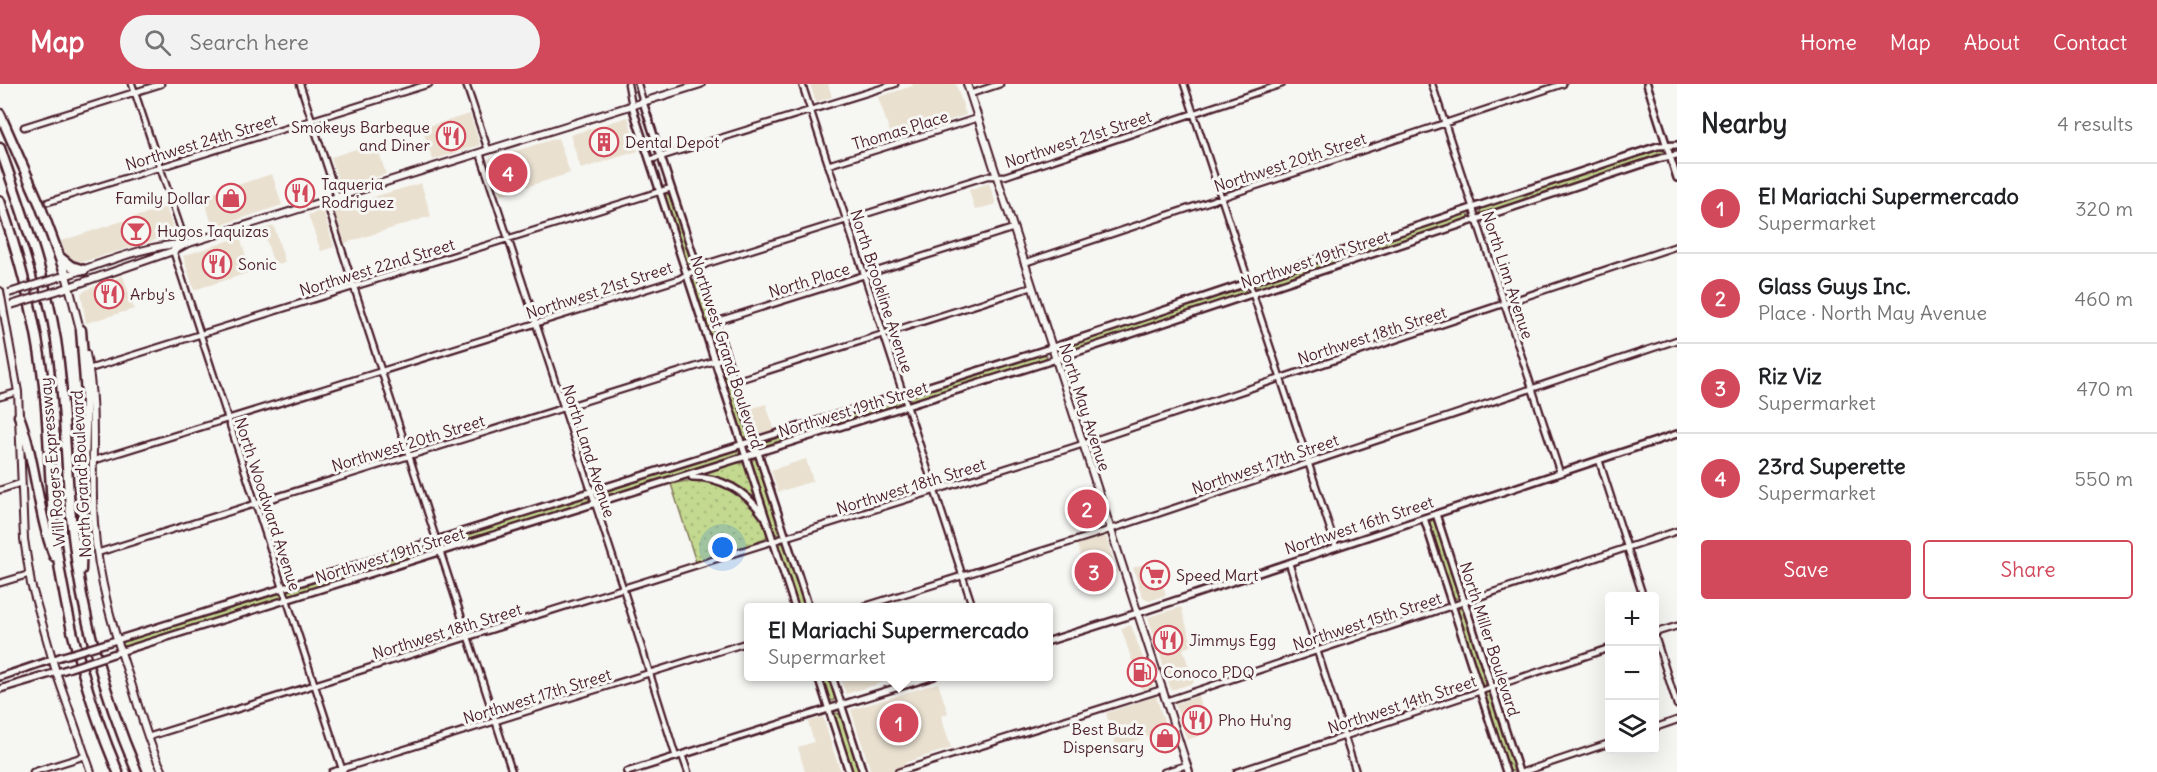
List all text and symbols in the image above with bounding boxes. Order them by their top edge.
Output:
search box [120,15,540,69]
text: Map [30,24,84,60]
icon: search [141,26,174,59]
text: Search here [189,28,309,56]
text: Home [1800,29,1857,56]
text: Map [1890,29,1931,56]
text: About [1964,29,2020,56]
text: Contact [2053,29,2127,56]
street label: Thomas Place [849,106,951,154]
street label: Northwest 21st Street [1002,106,1154,172]
text: Nearby [1701,107,1787,140]
street label: Northwest 24th Street [123,109,280,175]
text: 4 results [2057,111,2133,136]
place label: Smokeys Barbeque and Diner [291,117,430,155]
restaurant icon: Smokeys Barbeque and Diner [435,120,467,152]
building icon: Dental Depot [588,126,620,158]
street label: Northwest 20th Street [1211,128,1369,196]
place label: Dental Depot [625,132,720,152]
pin: 4 [488,150,528,196]
place label: Taqueria Rodriguez [321,174,394,212]
restaurant icon: Taqueria Rodriguez [284,177,316,209]
shop icon: Family Dollar [215,182,247,214]
text: El Mariachi Supermercado [1758,182,2019,210]
place label: Family Dollar [115,188,210,208]
text: 1 [1717,196,1724,221]
text: 320 m [2075,196,2133,221]
street label: North Brookline Avenue [846,207,918,375]
street label: North Linn Avenue [1478,209,1538,341]
text: Supermarket [1758,210,1876,235]
bar icon: Hugos Taquizas [120,215,152,247]
place label: Hugos Taquizas [157,221,269,241]
street label: Northwest 19th Street [1238,225,1393,293]
street label: Northwest 22nd Street [297,234,458,300]
restaurant icon: Sonic [201,248,233,280]
street label: Northwest Grand Boulevard [686,253,768,451]
place label: Sonic [238,254,277,274]
street label: Northwest 21st Street [523,257,675,323]
street label: North Place [766,258,852,302]
text: Glass Guys Inc. [1758,272,1911,300]
restaurant icon: Arby's [93,278,125,310]
place label: Arby's [130,284,175,304]
text: 2 [1715,286,1726,311]
text: 460 m [2074,286,2133,311]
text: Place · North May Avenue [1758,300,1987,325]
street label: Northwest 18th Street [1295,301,1450,369]
street label: North May Avenue [1055,341,1115,473]
text: Riz Viz [1758,362,1822,390]
text: 3 [1715,376,1726,401]
text: 470 m [2076,376,2133,401]
street label: Will Rogers Expressway [35,377,69,547]
street label: Northwest 19th Street [776,377,931,441]
street label: North Land Avenue [558,382,620,520]
street label: North Grand Boulevard [67,390,95,558]
text: Supermarket [1758,390,1876,415]
street label: Northwest 20th Street [329,410,488,476]
street label: North Woodward Avenue [230,415,306,593]
street label: Northwest 17th Street [1189,429,1342,499]
text: 23rd Superette [1758,452,1906,480]
street label: Northwest 18th Street [834,454,989,518]
text: 4 [1715,466,1726,491]
text: 550 m [2075,466,2133,491]
text: Supermarket [1758,480,1876,505]
pin: 2 [1068,486,1106,532]
street label: Northwest 16th Street [1282,491,1437,559]
street label: Northwest 19th Street [313,523,468,587]
your location [708,533,737,562]
button: Save [1701,540,1911,599]
button: Share [1923,540,2133,599]
pin: 3 [1074,550,1114,594]
supermarket icon: Speed Mart [1139,559,1171,591]
street label: North Miller Boulevard [1456,559,1524,719]
place label: Speed Mart [1176,565,1259,585]
street label: Northwest 15th Street [1290,587,1445,655]
map controls [1605,592,1659,754]
button: + [1605,592,1659,646]
street label: Northwest 18th Street [370,599,525,663]
popup [744,603,1053,681]
text: El Mariachi Supermercado [768,616,1029,644]
restaurant icon: Jimmys Egg [1152,624,1184,656]
place label: Jimmys Egg [1189,630,1276,650]
text: Supermarket [768,644,886,669]
button: − [1605,646,1659,700]
fuel station icon: Conoco PDQ [1126,656,1158,688]
place label: Conoco PDQ [1163,662,1254,682]
street label: Northwest 17th Street [460,664,614,728]
street label: Northwest 14th Street [1325,670,1480,738]
pin: 1 [880,700,918,746]
button: layers [1605,700,1659,754]
restaurant icon: Pho Hu'ng [1181,704,1213,736]
place label: Pho Hu'ng [1218,710,1292,730]
place label: Best Budz Dispensary [1063,719,1144,757]
shop icon: Best Budz Dispensary [1149,722,1181,754]

